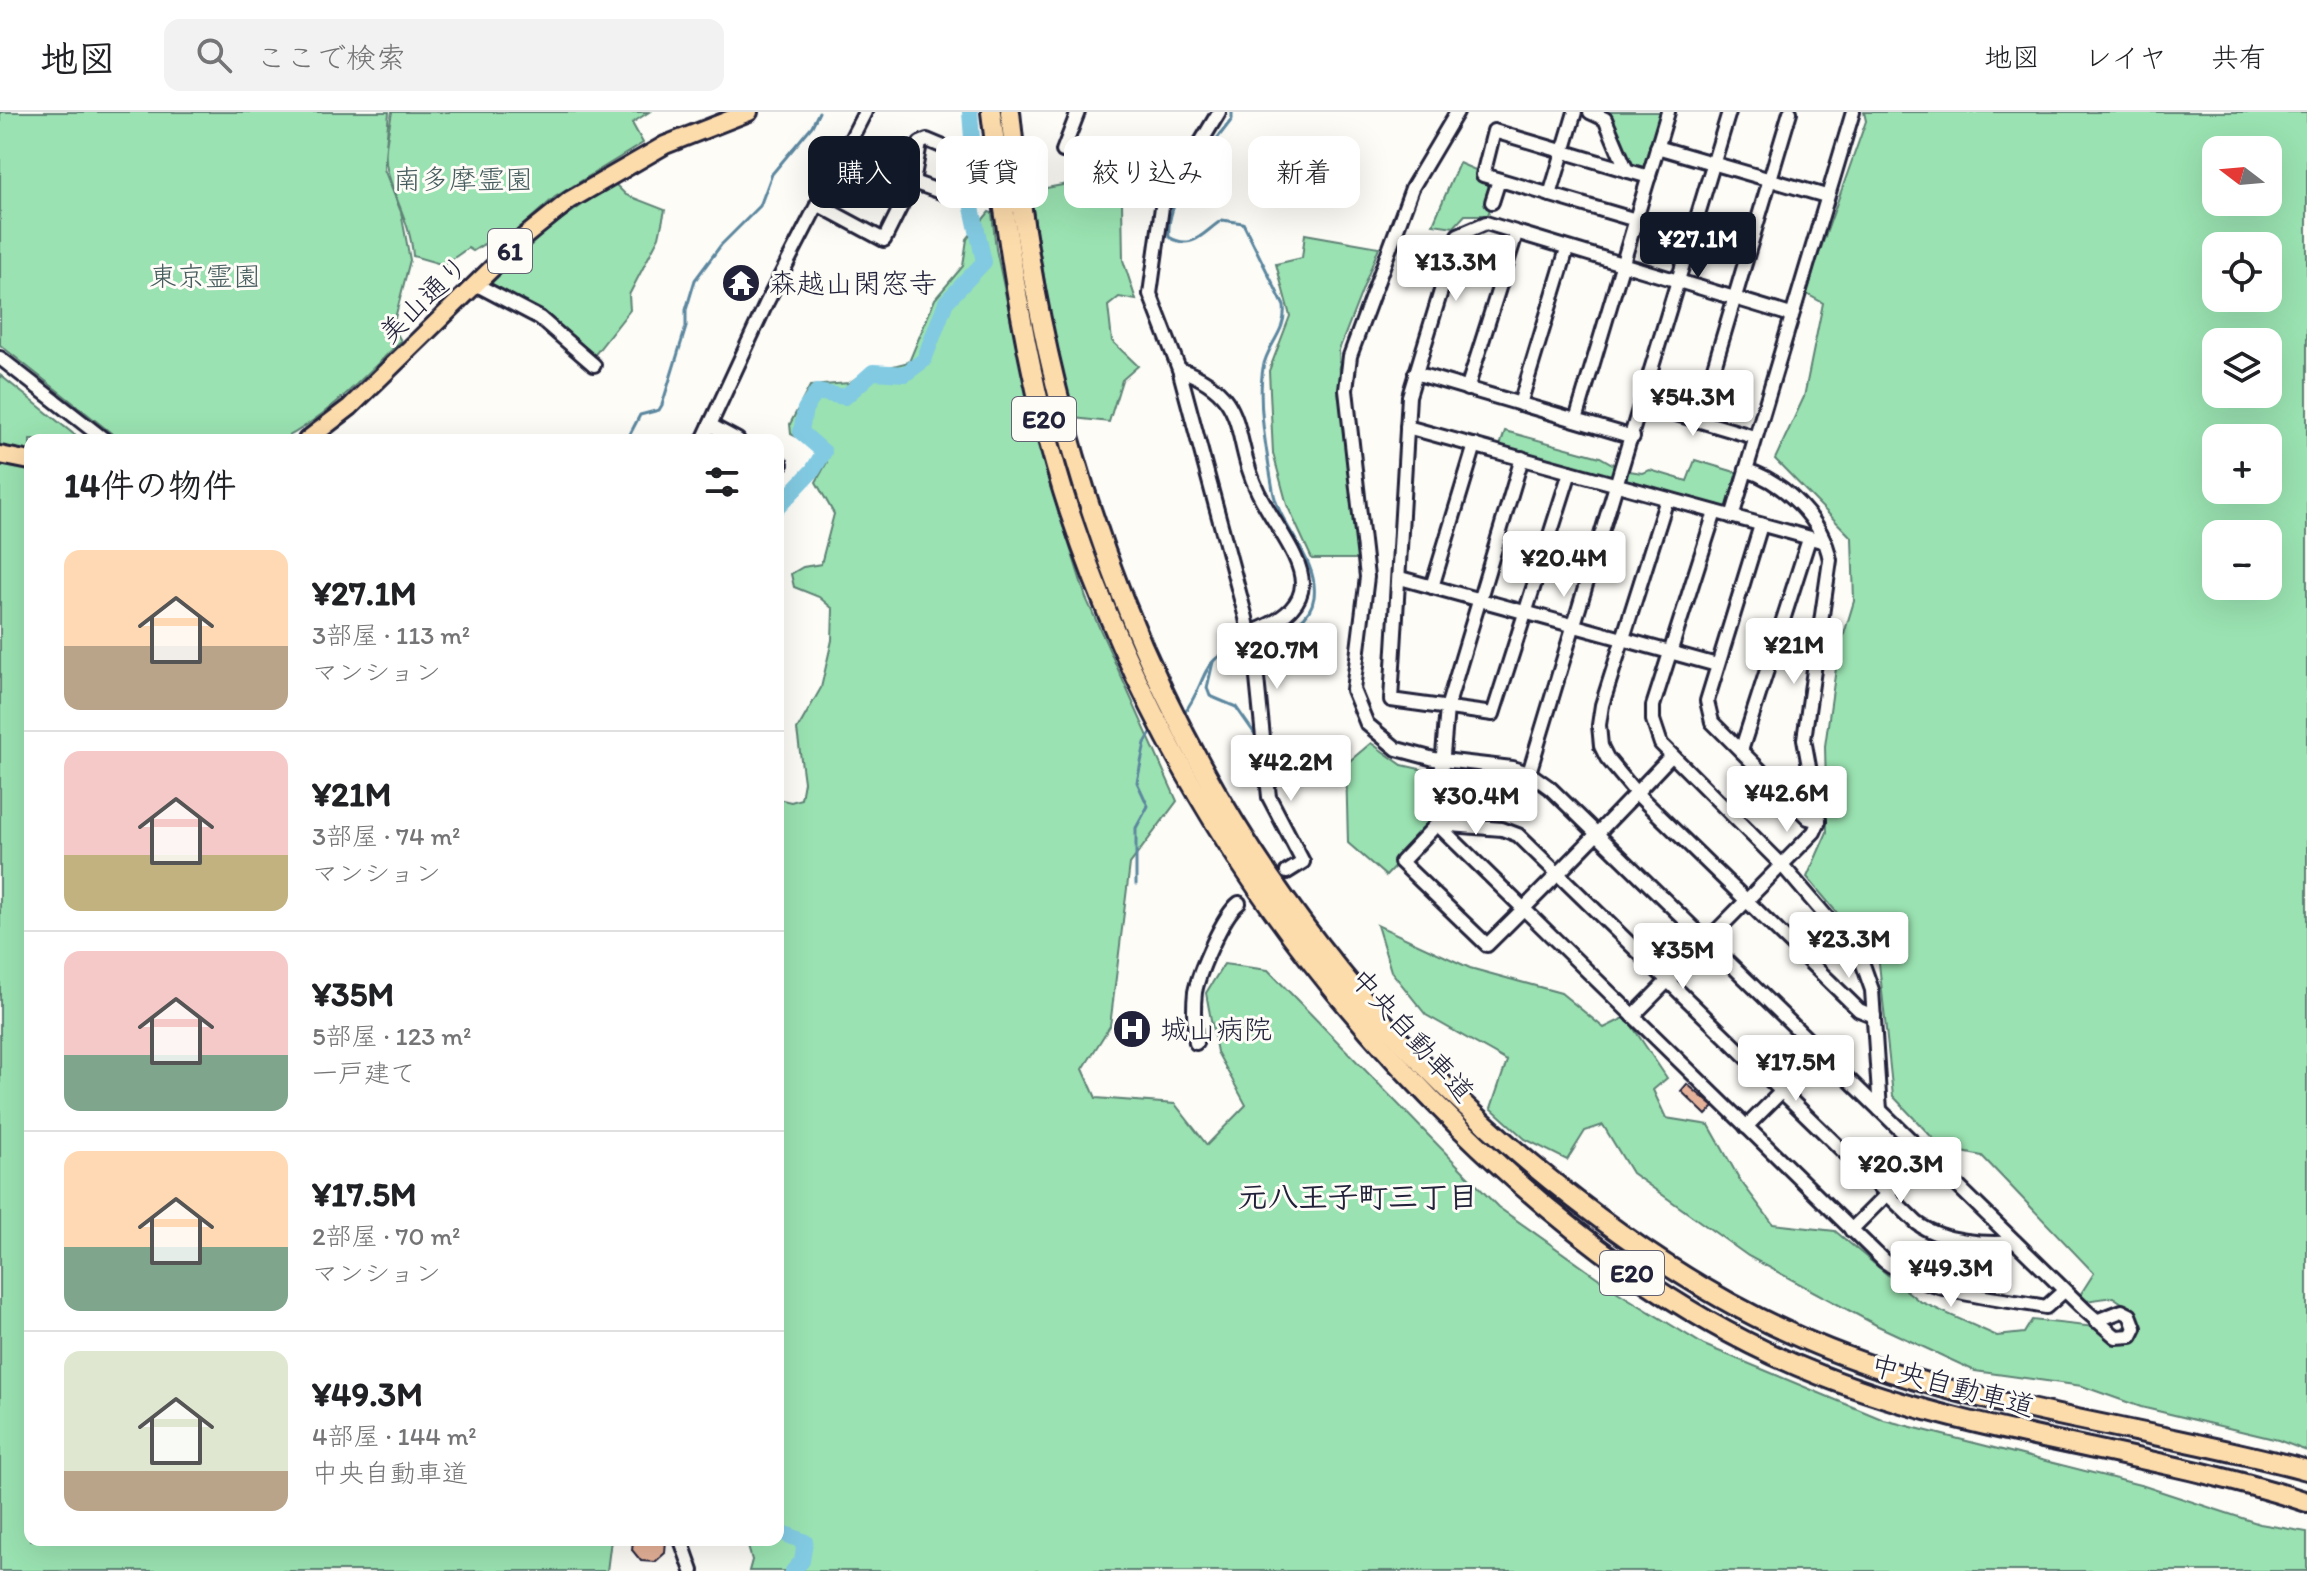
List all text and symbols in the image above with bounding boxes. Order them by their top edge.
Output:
search box [164,19,724,91]
icon: search [192,33,236,77]
text: 地図 [40,36,116,82]
text: ここで検索 [256,39,406,76]
text: 地図 [1984,40,2040,74]
text: レイヤ [2084,40,2167,74]
text: 共有 [2211,40,2267,74]
chip: 購入 [808,136,920,208]
chip: 賃貸 [936,136,1048,208]
chip: 絞り込み [1064,136,1232,208]
chip: 新着 [1248,136,1360,208]
north arrow [2202,136,2282,216]
map controls [2202,136,2282,600]
park label: 南多摩霊園 [393,162,533,196]
pin: ¥27.1M [1633,212,1763,280]
text: ¥27.1M [1658,222,1738,254]
road number: 61 [488,229,532,273]
button: locate [2202,232,2282,312]
pin: ¥13.3M [1391,235,1521,303]
text: ¥13.3M [1415,245,1497,277]
street label: 美山通り [371,248,475,350]
park label: 東京霊園 [149,259,261,293]
temple icon: 森越山閑窓寺 [720,262,762,304]
place label: 森越山閑窓寺 [769,266,937,300]
button: layers [2202,328,2282,408]
pin: ¥54.3M [1628,370,1758,438]
text: ¥54.3M [1651,380,1735,412]
road number: E20 [1012,397,1076,441]
button: + [2202,424,2282,504]
icon: filters [700,460,744,504]
text: 14件の物件 [64,465,236,506]
button: − [2202,520,2282,600]
pin: ¥20.4M [1499,531,1629,599]
text: ¥20.4M [1521,541,1607,573]
text: ¥27.1M [312,573,417,614]
icon: home [128,582,224,678]
pin: ¥21M [1747,618,1841,686]
text: 3部屋 · 113 m² [312,619,470,651]
pin: ¥20.7M [1212,623,1342,691]
text: ¥21M [1764,628,1824,660]
text: ¥20.7M [1235,633,1319,665]
text: マンション [312,656,441,688]
pin: ¥42.2M [1226,735,1356,803]
text: ¥42.2M [1249,745,1333,777]
pin: ¥42.6M [1722,766,1852,834]
pin: ¥30.4M [1411,769,1541,837]
text: ¥21M [312,774,391,815]
text: ¥42.6M [1745,776,1829,808]
text: ¥30.4M [1432,779,1520,811]
icon: home [128,783,224,879]
text: 3部屋 · 74 m² [312,820,460,852]
text: マンション [312,857,441,889]
pin: ¥23.3M [1784,912,1914,980]
text: ¥23.3M [1807,922,1891,954]
pin: ¥35M [1636,923,1730,991]
text: ¥35M [1652,933,1714,965]
street label: 中央自動車道 [1344,961,1482,1109]
text: ¥35M [312,974,394,1015]
icon: home [128,983,224,1079]
hospital icon: 城山病院 [1111,1008,1153,1050]
place label: 城山病院 [1160,1012,1272,1046]
text: 5部屋 · 123 m² [312,1020,471,1052]
pin: ¥17.5M [1731,1035,1861,1103]
text: ¥17.5M [1756,1045,1836,1077]
text: 一戸建て [312,1057,416,1089]
pin: ¥20.3M [1836,1137,1966,1205]
text: ¥20.3M [1858,1147,1944,1179]
text: ¥17.5M [312,1174,417,1215]
district label: 元八王子町三丁目 [1238,1178,1478,1215]
icon: home [128,1183,224,1279]
text: 2部屋 · 70 m² [312,1220,460,1252]
pin: ¥49.3M [1886,1241,2016,1309]
road number: E20 [1600,1251,1664,1295]
text: ¥49.3M [1909,1251,1993,1283]
text: マンション [312,1257,441,1289]
street label: 中央自動車道 [1867,1347,2039,1423]
text: ¥49.3M [312,1374,423,1415]
icon: home [128,1383,224,1479]
text: 4部屋 · 144 m² [312,1420,477,1452]
text: 中央自動車道 [312,1457,468,1489]

